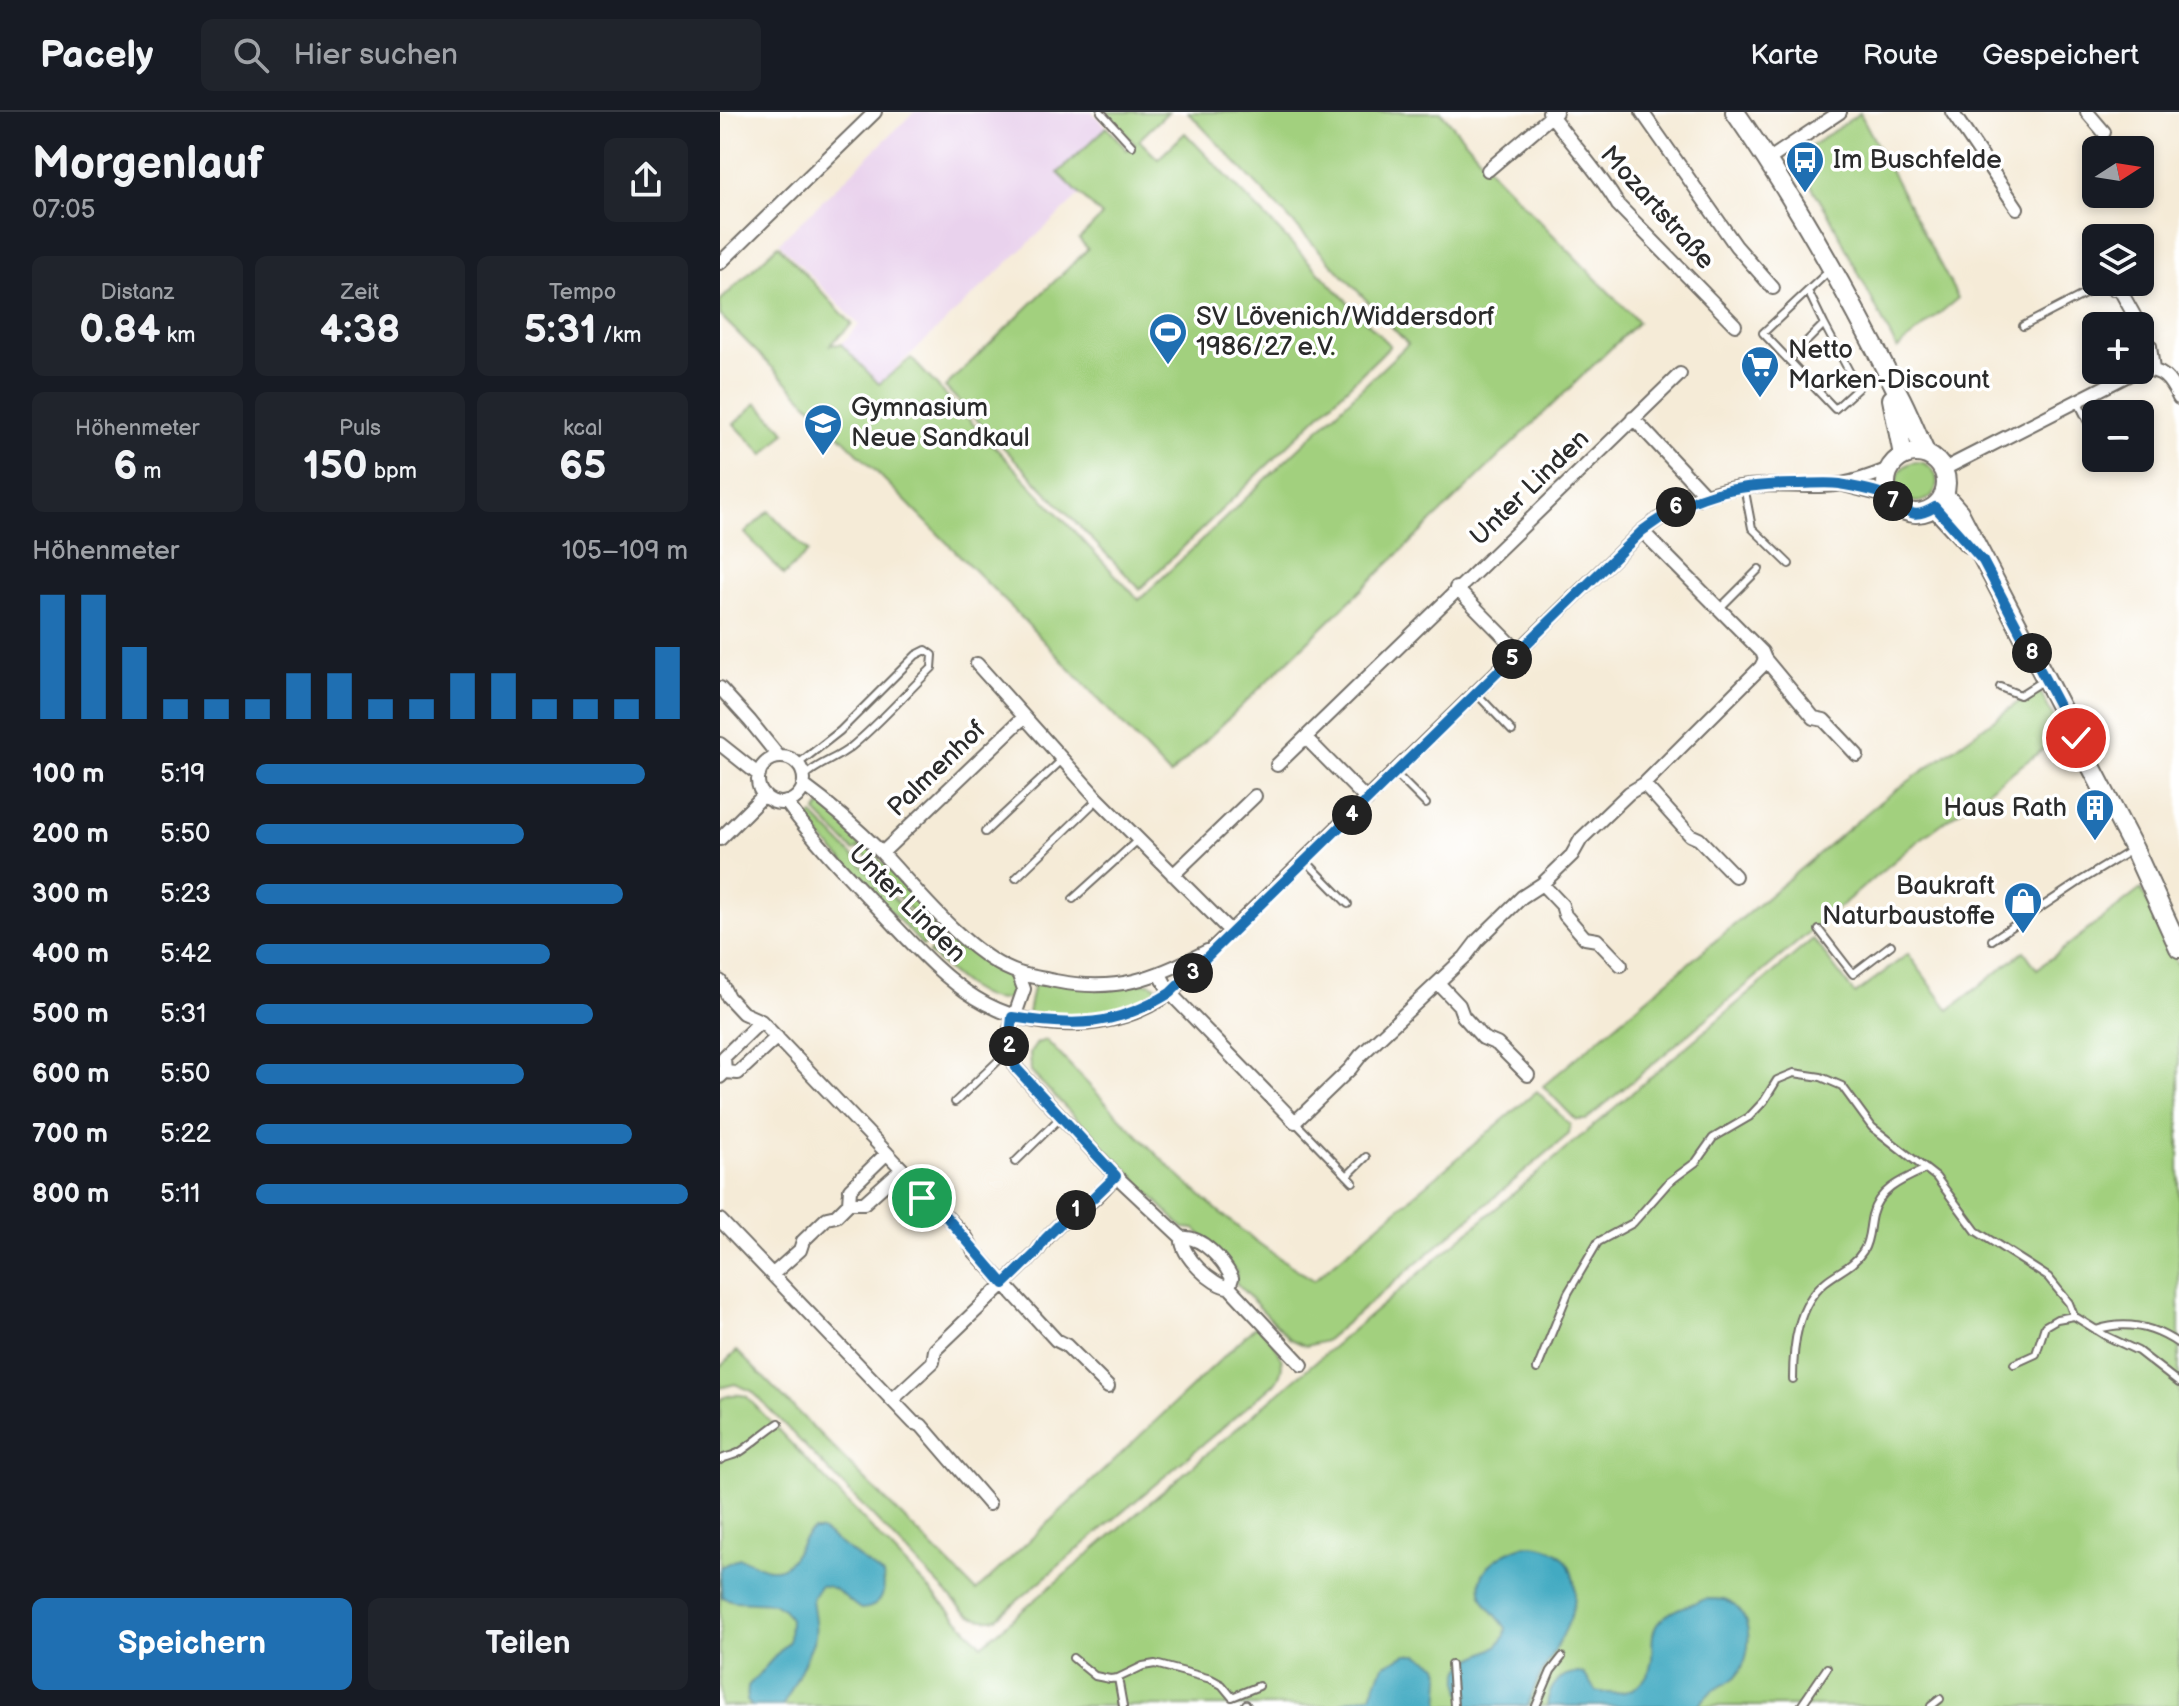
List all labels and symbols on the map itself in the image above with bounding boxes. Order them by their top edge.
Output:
north arrow [2082,136,2154,208]
bus stop icon: Im Buschfelde [1784,139,1826,194]
street label: Mozartstraße [1593,140,1721,276]
place label: Im Buschfelde [1833,145,2002,176]
place label: SV Lövenich/Widdersdorf 1986/27 e.V. [1196,302,1495,363]
sports icon: SV Lövenich/Widdersdorf 1986/27 e.V. [1147,311,1189,366]
place label: Netto Marken-Discount [1788,335,1990,396]
supermarket icon: Netto Marken-Discount [1739,344,1781,399]
place label: Gymnasium Neue Sandkaul [851,393,1030,454]
school or university icon: Gymnasium Neue Sandkaul [802,402,844,457]
street label: Unter Linden [1464,424,1596,552]
pin: 7 [1873,481,1913,521]
pin: 6 [1656,487,1696,527]
pin: 8 [2012,633,2052,673]
pin: 5 [1492,639,1532,679]
pin [2042,704,2110,772]
street label: Palmenhof [881,715,993,823]
building icon: Haus Rath [2074,787,2116,842]
place label: Haus Rath [1943,793,2067,824]
pin: 4 [1332,795,1372,835]
street label: Unter Linden [842,839,972,969]
place label: Baukraft Naturbaustoffe [1822,871,1995,932]
shop icon: Baukraft Naturbaustoffe [2002,880,2044,935]
pin: 3 [1173,953,1213,993]
pin: 2 [989,1026,1029,1066]
pin [888,1164,956,1232]
pin: 1 [1056,1190,1096,1230]

